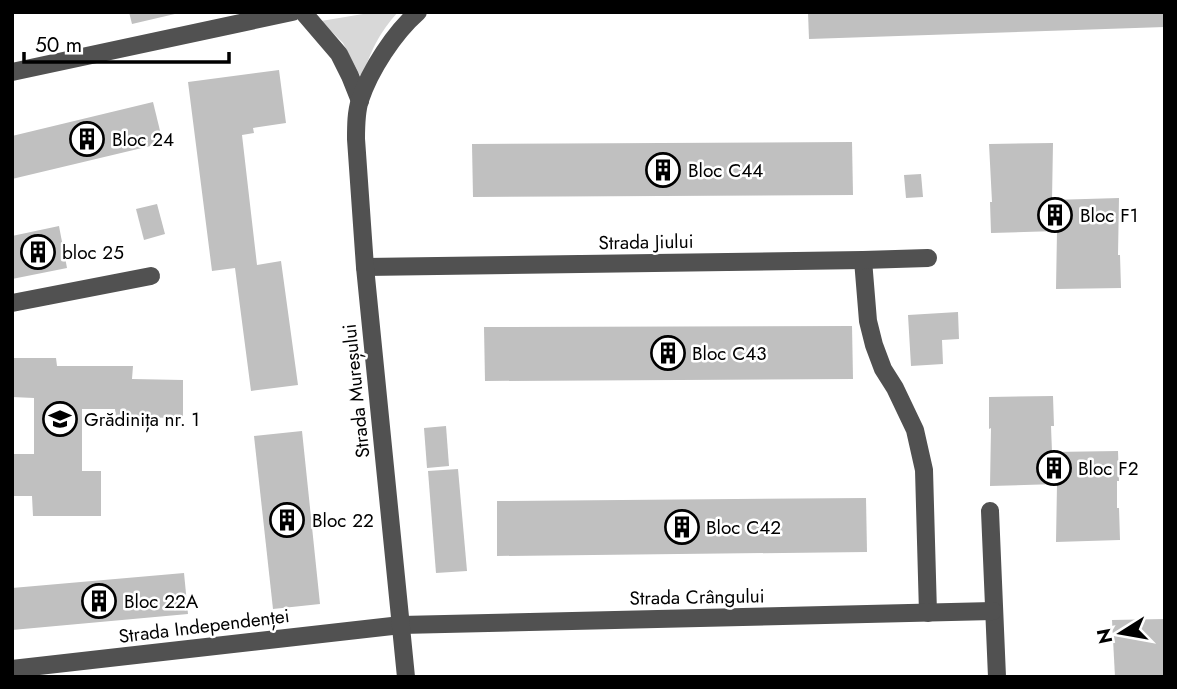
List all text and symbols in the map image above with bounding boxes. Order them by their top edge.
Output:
scale bar [24,21,229,65]
text: 50 m [35,30,82,60]
building icon: Bloc 24 [68,120,106,158]
place label: Bloc 24 [112,126,174,153]
building icon: Bloc C44 [644,151,682,189]
place label: Bloc C44 [688,157,763,184]
building icon: Bloc F1 [1036,196,1074,234]
place label: Bloc F1 [1080,202,1138,229]
street label: Strada Jiului [598,228,694,256]
building icon: bloc 25 [19,233,57,271]
place label: bloc 25 [62,239,124,266]
street label: Strada Mureșului [336,323,376,459]
building icon: Bloc C43 [649,334,687,372]
place label: Bloc C43 [692,340,767,367]
school or university icon: Grădinița nr. 1 [41,400,79,438]
place label: Grădinița nr. 1 [84,406,200,433]
building icon: Bloc F2 [1035,449,1073,487]
place label: Bloc F2 [1078,455,1138,482]
building icon: Bloc 22 [268,501,306,539]
place label: Bloc 22 [312,507,374,534]
building icon: Bloc C42 [663,508,701,546]
place label: Bloc C42 [706,514,781,541]
building icon: Bloc 22A [80,582,118,620]
street label: Strada Crângului [629,582,765,612]
place label: Bloc 22A [124,588,199,615]
north arrow [1086,598,1156,668]
street label: Strada Independenței [117,602,291,650]
text: N [1090,626,1119,646]

